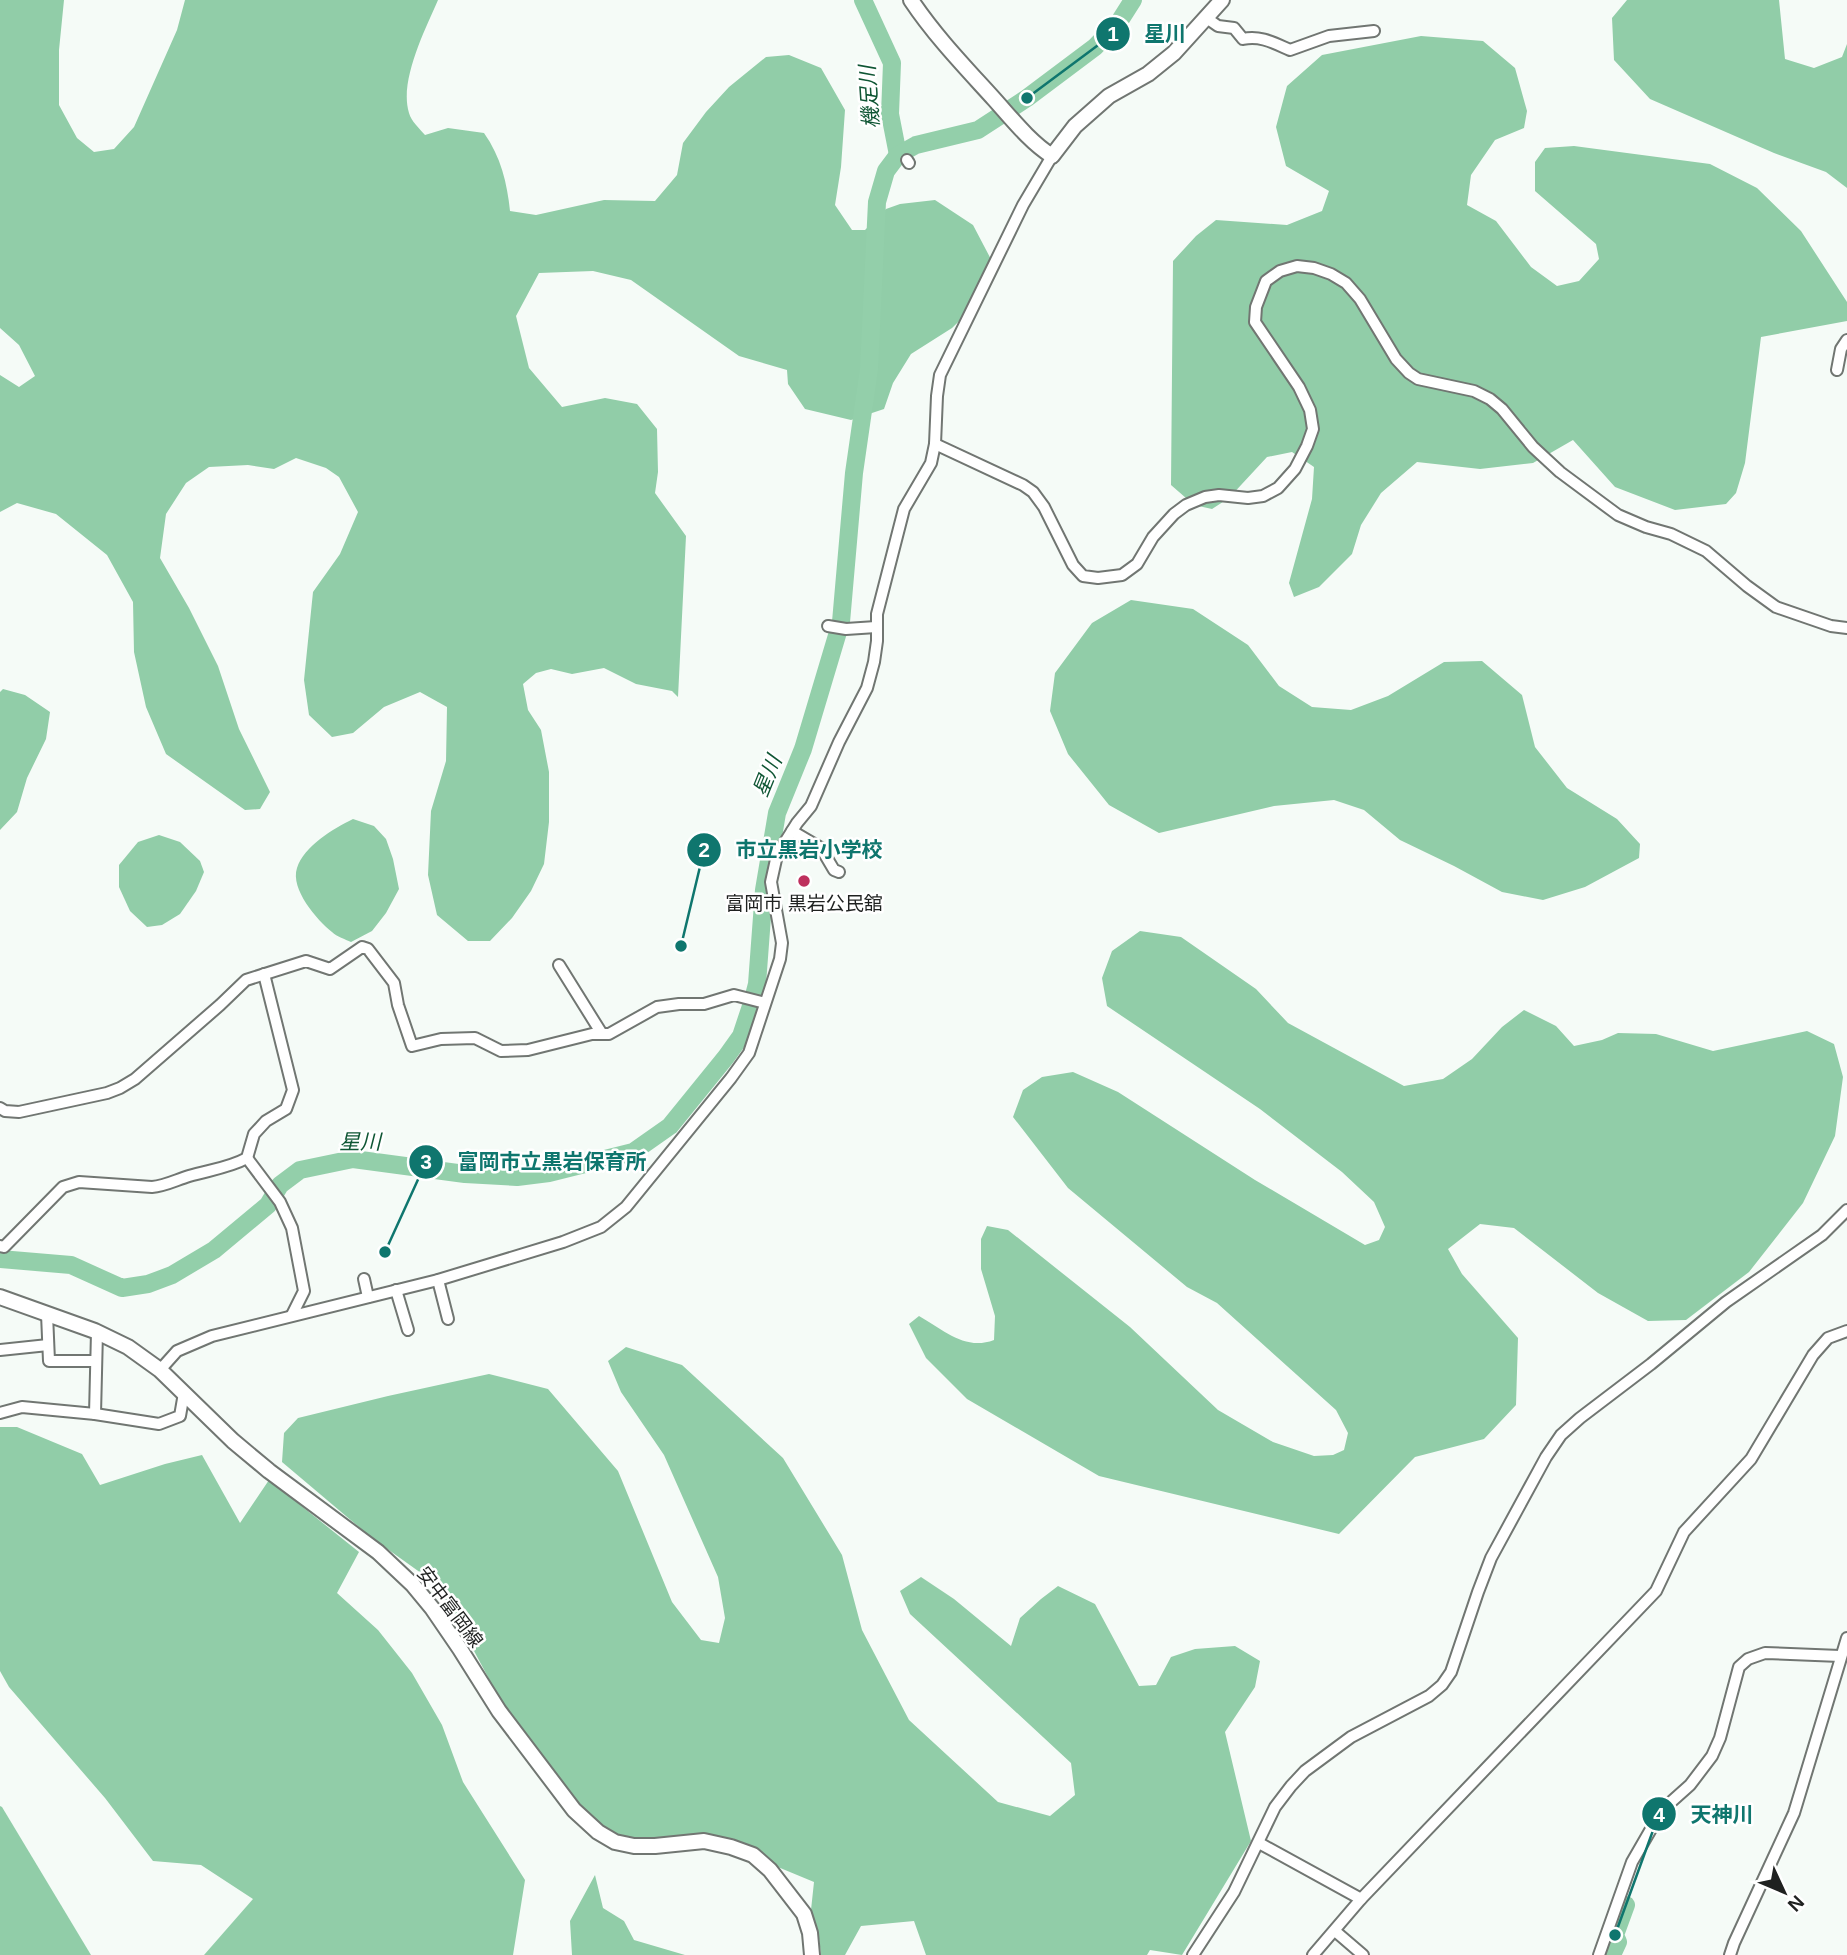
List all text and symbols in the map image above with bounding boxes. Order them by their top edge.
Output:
callout: 星川 [1095,13,1200,55]
text: 1 [1107,22,1119,45]
text: 星川 [1144,22,1186,45]
water label: 機足川 [855,63,883,129]
water label: 星川 [748,750,786,800]
callout: 市立黒岩小学校 [687,829,897,871]
text: 2 [698,838,710,861]
text: 市立黒岩小学校 [736,838,883,861]
marker: 富岡市 黒岩公民舘 [796,873,812,889]
place label: 富岡市 黒岩公民舘 [725,893,883,914]
water label: 星川 [339,1130,383,1153]
callout: 富岡市立黒岩保育所 [409,1141,661,1183]
text: 3 [420,1150,432,1173]
text: 富岡市立黒岩保育所 [458,1150,647,1173]
street label: 安中富岡線 [413,1563,487,1651]
callout: 天神川 [1641,1793,1767,1835]
text: 4 [1653,1803,1665,1826]
text: 天神川 [1691,1803,1754,1826]
north arrow [1749,1857,1819,1927]
text: N [1784,1891,1808,1916]

